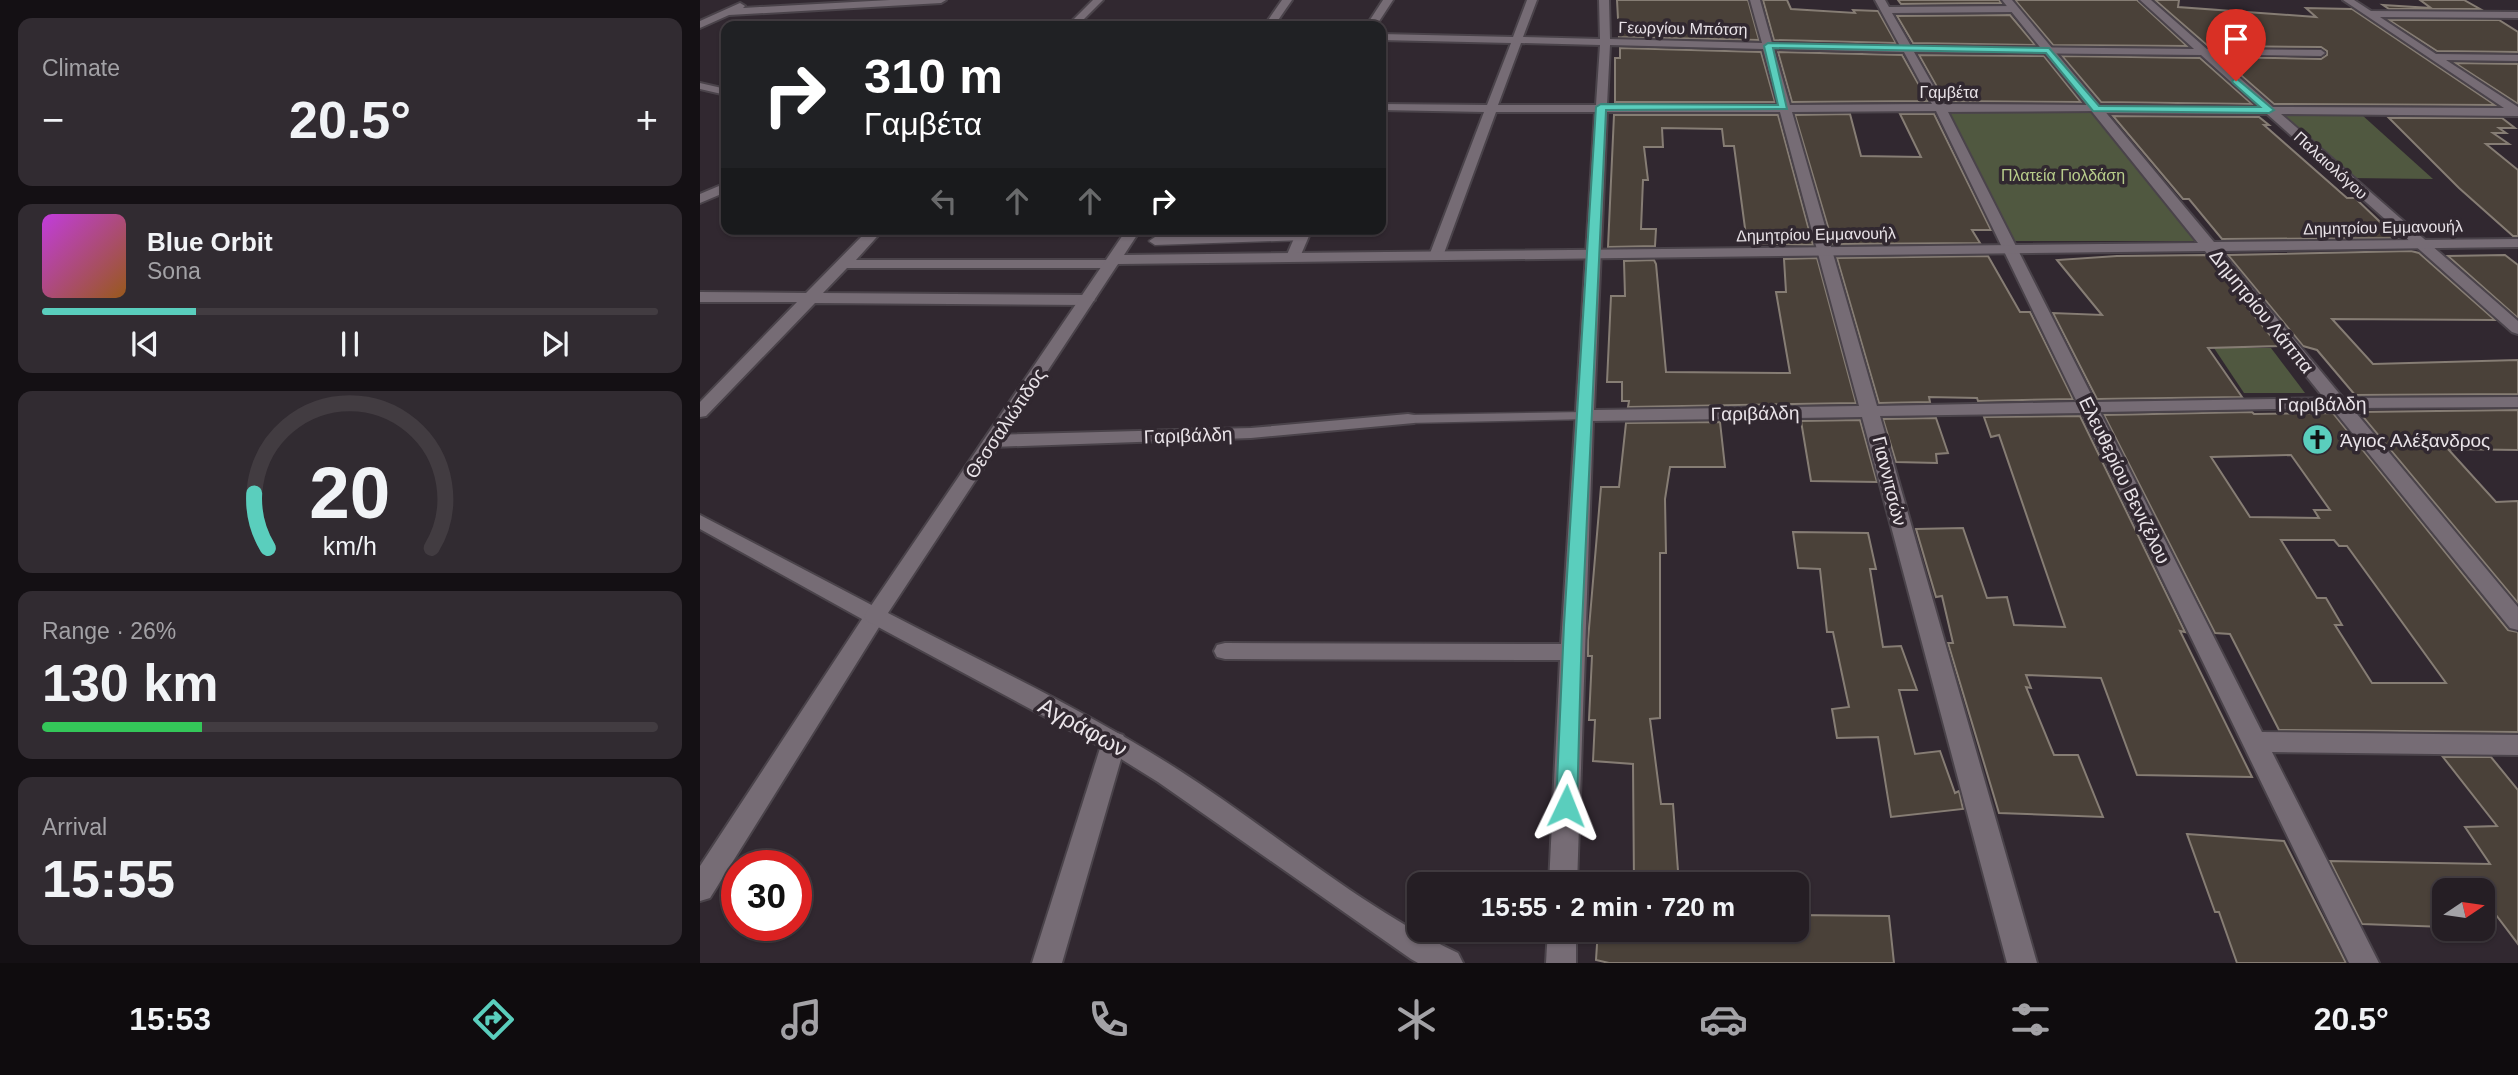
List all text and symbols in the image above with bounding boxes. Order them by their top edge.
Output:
pin [2206,9,2266,81]
street label: Γεωργίου Μπότση [1618,19,1748,38]
icon: arrive [2217,20,2255,58]
icon: right [749,49,840,140]
text: 310 m [864,49,1003,103]
text: Climate [42,55,120,81]
street label: Γαμβέτα [1920,84,1978,101]
text: 20.5° [289,91,411,149]
text: − [42,99,64,141]
text: + [636,99,658,141]
text: Γαμβέτα [864,106,982,142]
street label: Παλαιολόγου [2291,128,2371,203]
park label: Πλατεία Γιολδάση [2001,167,2125,184]
icon: left [925,182,963,220]
icon: ahead [998,182,1036,220]
icon: ahead [1071,182,1109,220]
icon: right [1144,182,1182,220]
street label: Δημητρίου Εμμανουήλ [2303,218,2463,237]
street label: Δημητρίου Εμμανουήλ [1736,225,1896,244]
text: Blue Orbit [147,227,273,257]
street label: Δημητρίου Λάππα [2205,245,2318,377]
text: Sona [147,258,201,284]
icon: previous [126,325,164,363]
icon: pause [331,325,369,363]
icon: next [536,325,574,363]
street label: Θεσσαλιώτιδος [961,364,1050,482]
street label: Ελευθερίου Βενιζέλου [2075,393,2174,567]
street label: Γαριβάλδη [2277,393,2367,416]
street label: Γαριβάλδη [1710,402,1800,425]
street label: Γαριβάλδη [1143,423,1233,448]
church icon: Άγιος Αλέξανδρος [2300,423,2334,457]
place label: Άγιος Αλέξανδρος [2340,430,2490,451]
street label: Γιαννιτσών [1868,434,1911,528]
text: 20 [310,452,390,533]
text: km/h [323,531,377,559]
text: Range · 26% [42,618,176,644]
text: 130 km [42,654,218,712]
street label: Αγράφων [1034,692,1132,762]
position arrow [1529,769,1603,843]
text: Arrival [42,814,107,840]
text: 15:55 [42,850,175,908]
speed limit sign: 30 [721,850,812,941]
north arrow [2432,878,2496,942]
map controls [2432,878,2495,941]
text: 15:55 · 2 min · 720 m [1481,892,1735,922]
icon: directions [469,995,518,1044]
icon: music [777,995,826,1044]
icon: phone [1084,995,1133,1044]
icon: climate [1392,995,1441,1044]
icon: car [1699,995,1748,1044]
icon: filters [2006,995,2055,1044]
text: 15:53 [129,1001,211,1037]
text: 20.5° [2314,1001,2389,1037]

